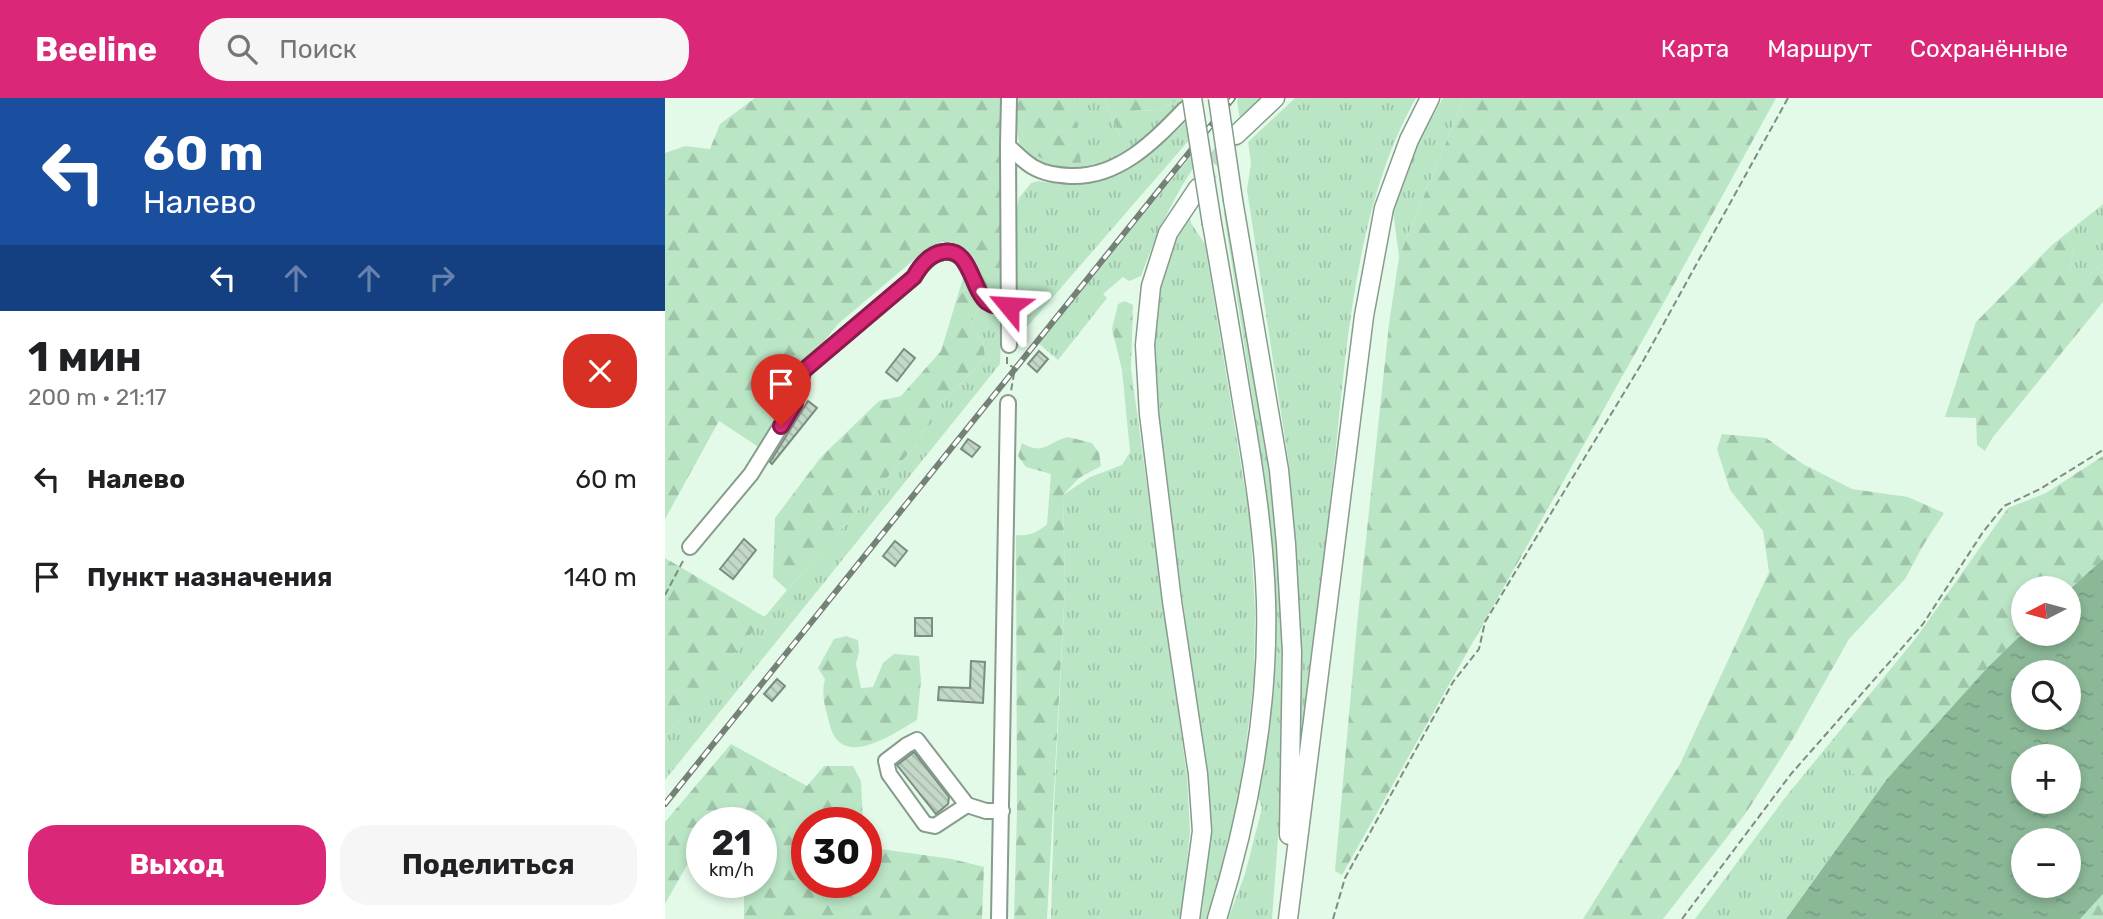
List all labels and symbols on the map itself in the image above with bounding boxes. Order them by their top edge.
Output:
position arrow [972,269,1046,343]
pin [751,354,811,426]
north arrow [2011,576,2081,646]
speed limit sign: 30 [791,807,882,898]

